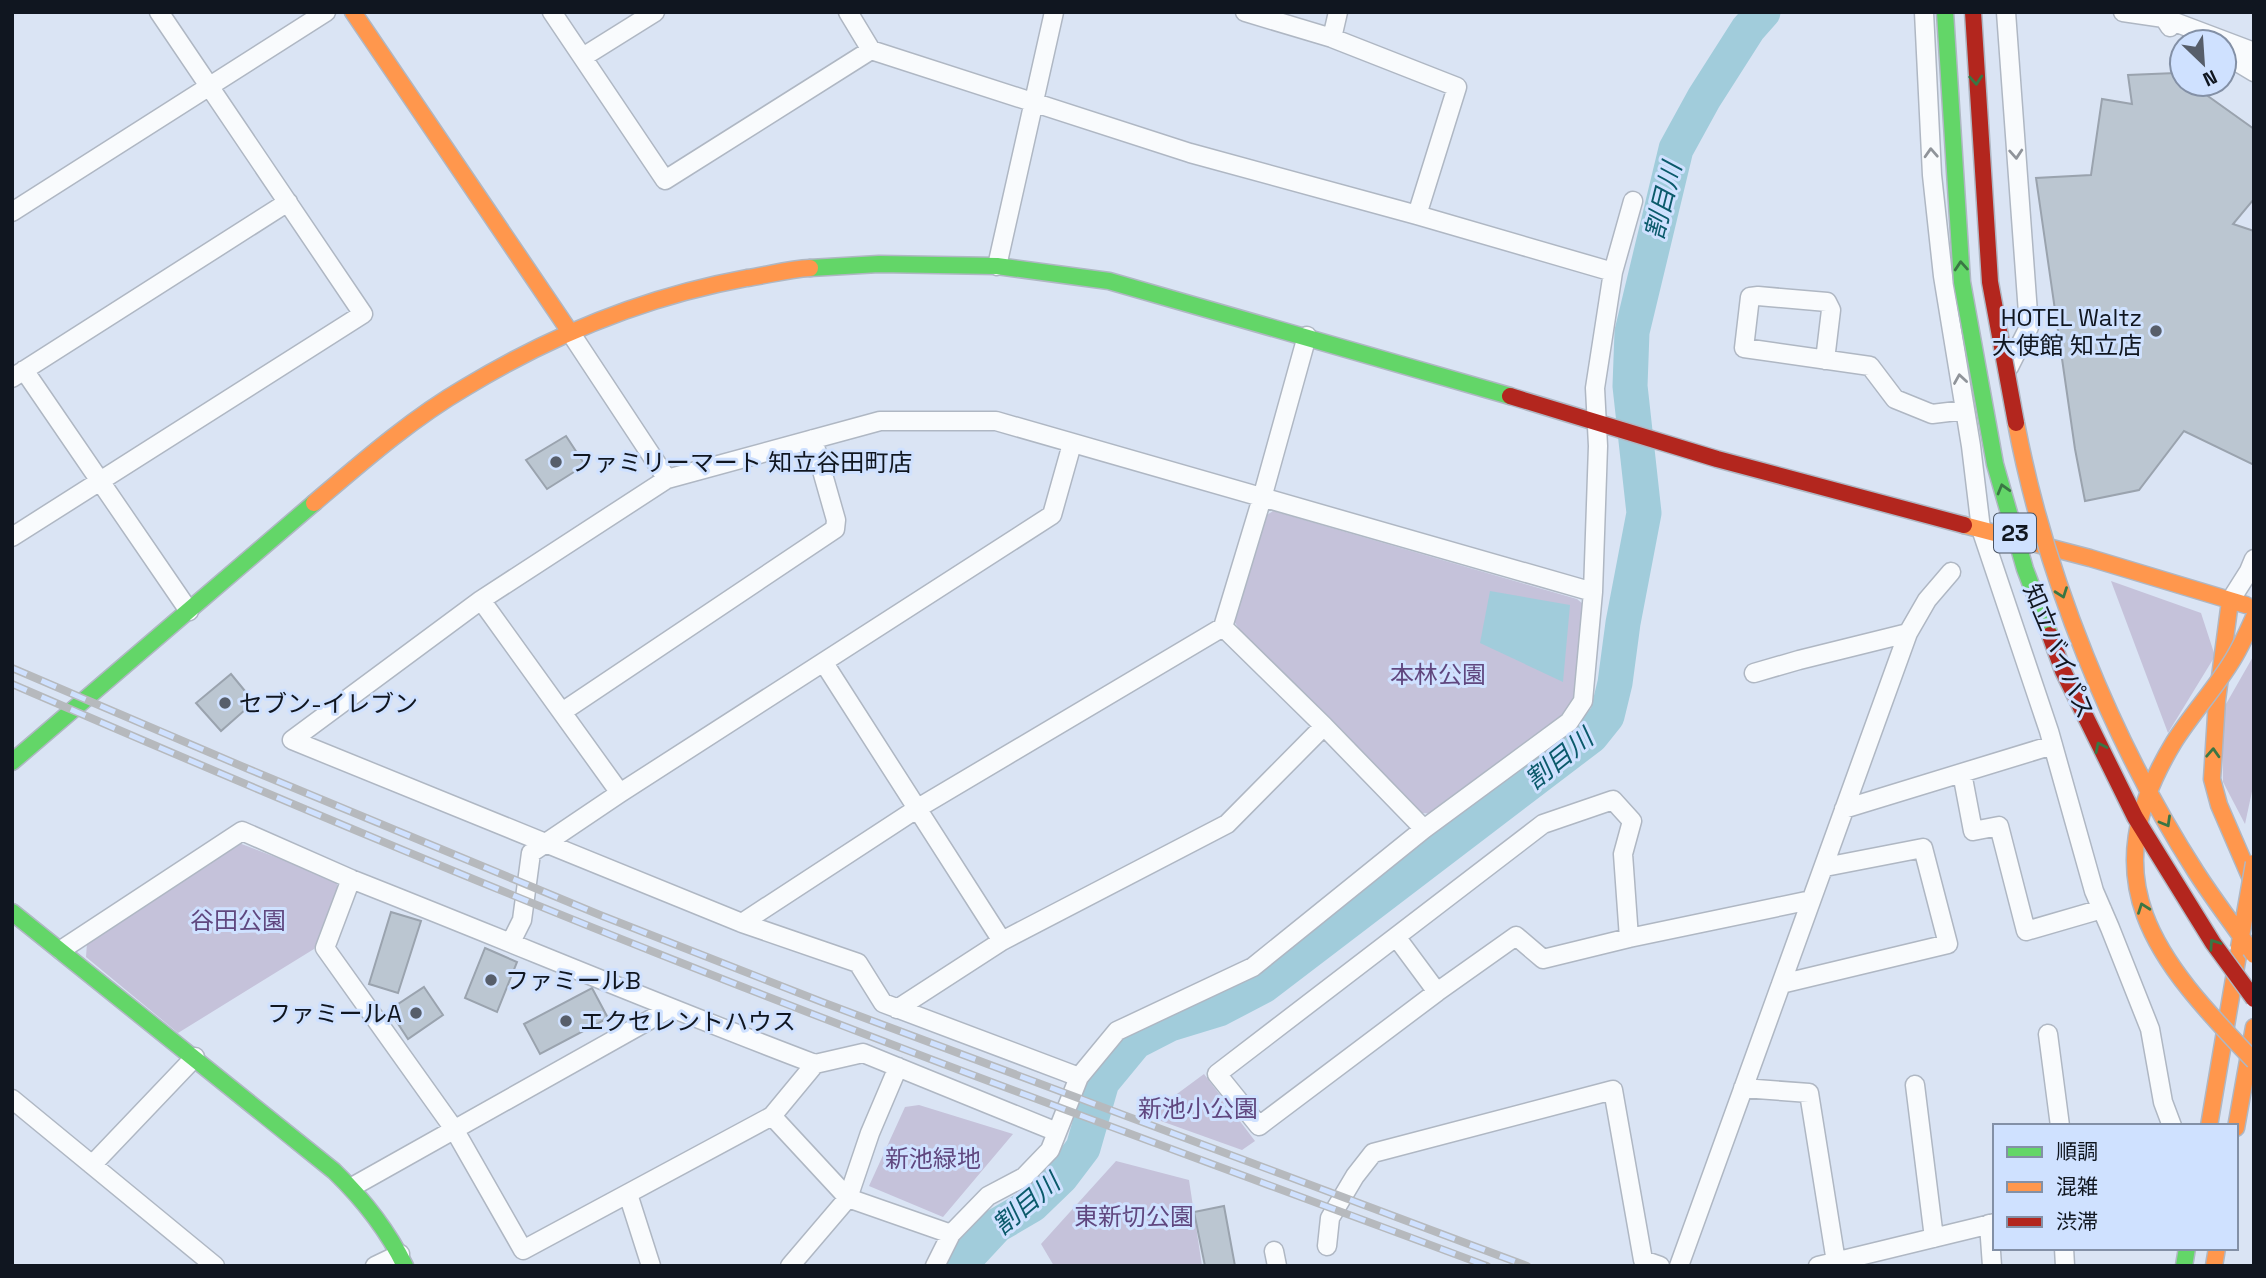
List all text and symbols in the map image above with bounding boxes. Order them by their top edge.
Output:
north arrow [2168,28,2238,98]
text: N [2199,64,2221,92]
one-way arrow [1968,75,1983,86]
one-way arrow [1923,148,1938,159]
one-way arrow [2008,148,2023,159]
water label: 割目川 [1637,156,1690,243]
one-way arrow [1954,260,1969,271]
place label: HOTEL Waltz 大使館 知立店 [1992,302,2142,361]
marker: HOTEL Waltz 大使館 知立店 [2148,323,2164,339]
one-way arrow [1953,373,1968,385]
place label: ファミリーマート 知立谷田町店 [570,447,912,478]
marker: ファミリーマート 知立谷田町店 [548,454,564,470]
one-way arrow [1996,483,2011,495]
road number: 23 [1994,513,2036,552]
street label: 知立バイパス [2017,579,2101,723]
one-way arrow [2054,586,2068,598]
park label: 本林公園 [1390,659,1486,690]
place label: セブン-イレブン [239,688,418,719]
marker: セブン-イレブン [217,695,233,711]
water label: 割目川 [1518,719,1602,797]
one-way arrow [2095,742,2109,754]
one-way arrow [2205,747,2220,758]
one-way arrow [2158,814,2171,827]
one-way arrow [2137,902,2151,914]
park label: 谷田公園 [190,905,286,936]
one-way arrow [2210,938,2223,951]
place label: ファミールB [505,965,641,996]
marker: ファミールB [483,972,499,988]
place label: ファミールA [267,998,402,1029]
marker: ファミールA [408,1005,424,1021]
place label: エクセレントハウス [580,1006,796,1037]
marker: エクセレントハウス [558,1013,574,1029]
park label: 新池小公園 [1138,1093,1258,1124]
legend [1993,1124,2238,1250]
text: 順調 [2056,1138,2098,1165]
park label: 新池緑地 [885,1143,981,1174]
water label: 割目川 [985,1164,1069,1242]
text: 混雑 [2056,1173,2098,1200]
park label: 東新切公園 [1074,1201,1194,1232]
text: 渋滞 [2056,1208,2098,1235]

